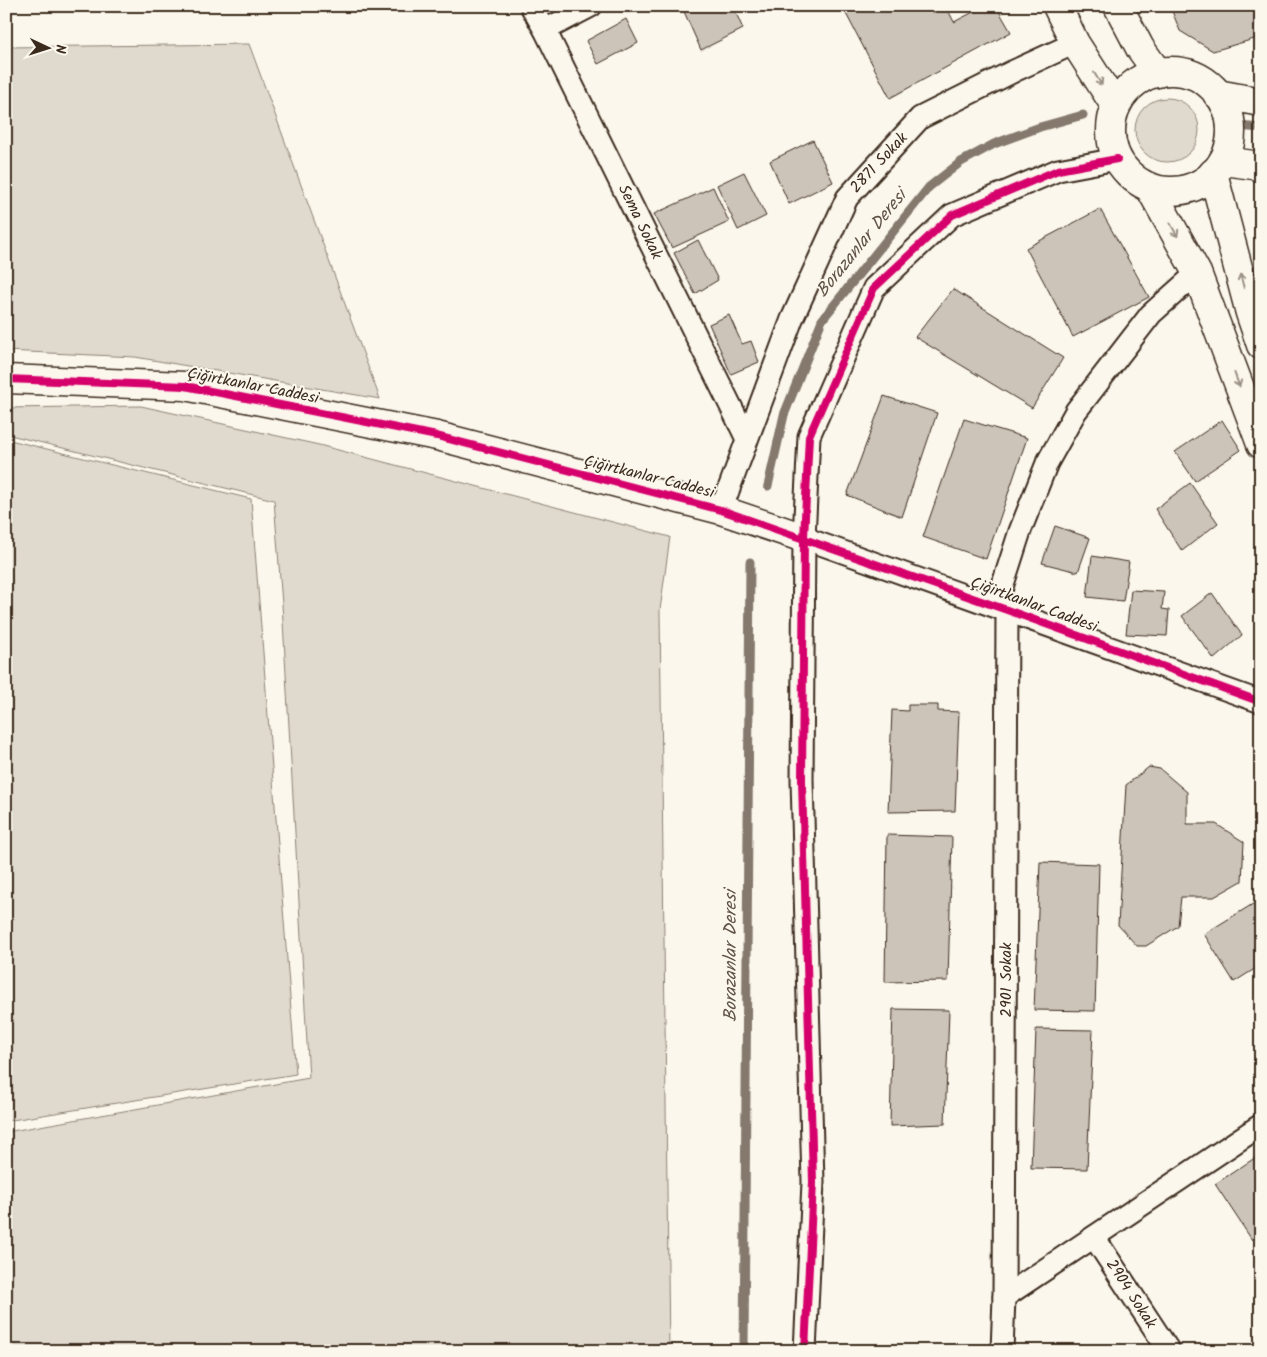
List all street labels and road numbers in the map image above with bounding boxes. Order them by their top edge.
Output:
street label: 2871 Sokak [844,126,914,199]
street label: Sema Sokak [611,180,669,264]
street label: Çiğirtkanlar Caddesi [185,361,322,411]
street label: Çiğirtkanlar Caddesi [581,449,718,506]
street label: Çiğirtkanlar Caddesi [967,570,1102,640]
street label: 2901 Sokak [994,942,1019,1017]
street label: 2904 Sokak [1099,1254,1163,1334]

